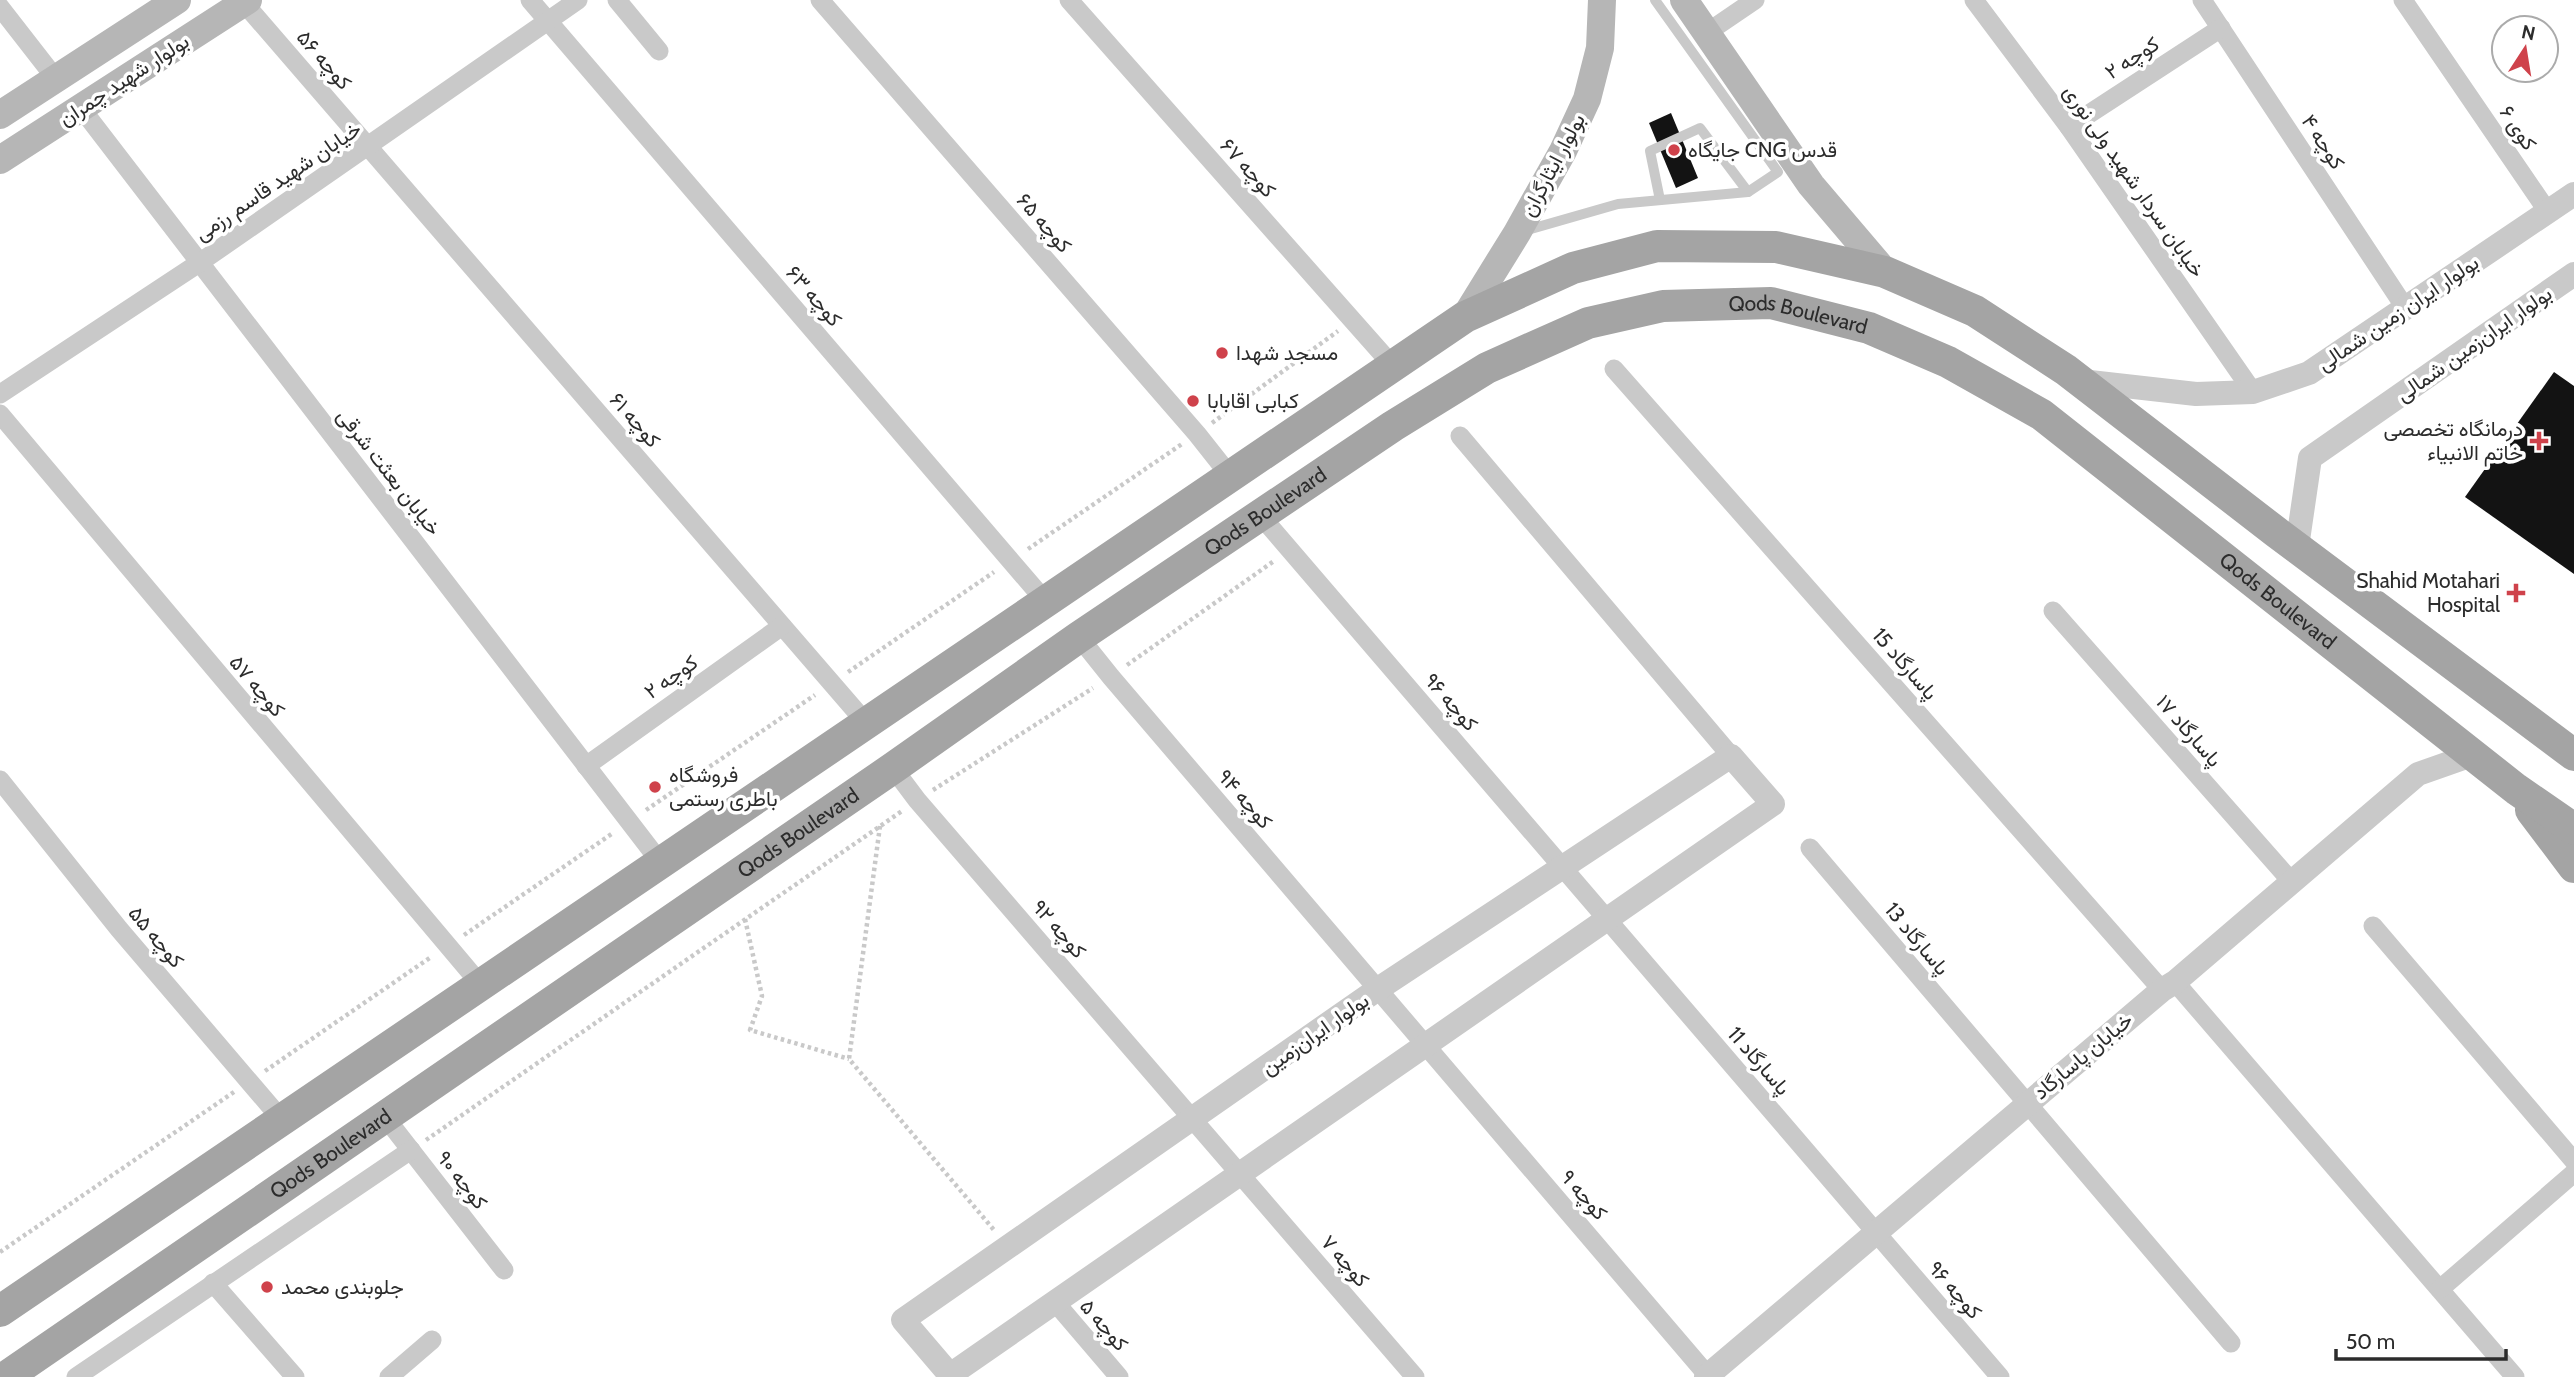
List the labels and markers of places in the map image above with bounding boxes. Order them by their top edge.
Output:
place label: جایگاه CNG قدس [1688,137,1837,162]
marker: جایگاه CNG قدس [1666,142,1682,158]
place label: مسجد شهدا [1236,340,1338,366]
marker: مسجد شهدا [1214,345,1230,361]
place label: کبابی اقابابا [1207,388,1299,413]
marker: کبابی اقابابا [1185,393,1201,409]
place label: درمانگاه تخصصی خاتم الانبیاء [2383,416,2523,467]
marker: درمانگاه تخصصی خاتم الانبیاء [2529,431,2549,451]
place label: Shahid Motahari Hospital [2356,568,2500,617]
marker: Shahid Motahari Hospital [2506,583,2526,603]
place label: فروشگاه باطری رستمی [669,762,778,812]
marker: فروشگاه باطری رستمی [647,779,663,795]
place label: جلوبندی محمد [281,1274,404,1300]
marker: جلوبندی محمد [259,1279,275,1295]

